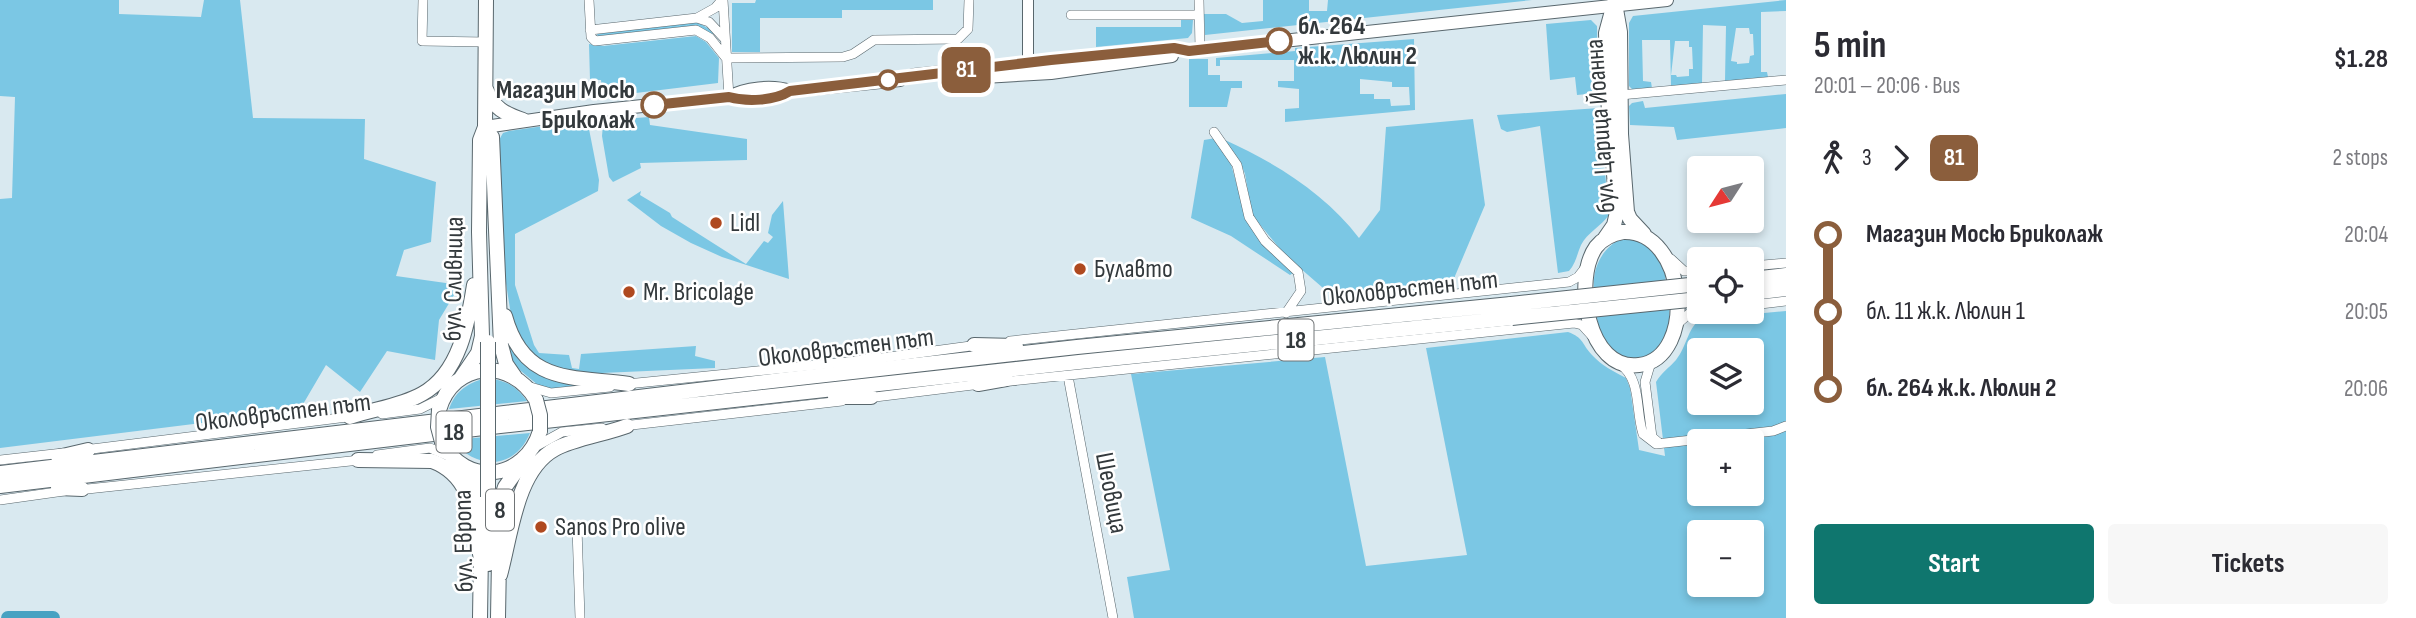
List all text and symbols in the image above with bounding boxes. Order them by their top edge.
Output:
place label: бл. 264 ж.к. Люлин 2 [1298,11,1417,72]
text: 5 min [1814,23,1886,68]
marker: бл. 264 ж.к. Люлин 2 [1266,28,1292,54]
street label: бул. Царица Йоанна [1579,38,1623,214]
text: $1.28 [2334,44,2388,75]
line badge: 81 [934,47,998,93]
text: 81 [956,55,976,84]
unlabelled marker [878,70,898,90]
text: 20:01 – 20:06 · Bus [1814,72,1960,100]
place label: Магазин Мосю Бриколаж [496,75,635,136]
marker: Магазин Мосю Бриколаж [641,92,667,118]
icon: walk [1814,139,1852,177]
icon: forward [1882,139,1920,177]
text: 81 [1944,143,1964,172]
text: 3 [1862,144,1872,172]
text: 2 stops [2332,144,2388,172]
north arrow [1687,156,1764,233]
map controls [1687,156,1764,597]
place label: Lidl [730,208,760,239]
marker: Lidl [708,215,724,231]
street label: бул. Сливница [437,216,471,342]
text: Магазин Мосю Бриколаж [1866,219,2103,250]
text: 20:04 [2344,221,2388,249]
button: locate [1687,247,1764,324]
place label: Булавто [1094,254,1173,285]
marker: Булавто [1072,261,1088,277]
street label: Околовръстен път [1321,264,1499,314]
place label: Mr. Bricolage [643,277,754,308]
marker: Mr. Bricolage [621,284,637,300]
text: бл. 11 ж.к. Люлин 1 [1866,296,2025,327]
text: 20:05 [2345,298,2388,326]
road number: 18 [1278,320,1314,360]
street label: Околовръстен път [757,322,935,374]
button: layers [1687,338,1764,415]
text: бл. 264 ж.к. Люлин 2 [1866,373,2056,404]
text: 20:06 [2344,375,2388,403]
street label: Околовръстен път [194,387,372,439]
road number: 18 [436,412,472,452]
button: + [1687,429,1764,506]
street label: Шеовица [1088,450,1134,536]
street label: бул. Европа [448,489,480,593]
road number: 8 [486,490,514,530]
place label: Sanos Pro olive [555,512,686,543]
marker: Sanos Pro olive [533,519,549,535]
button: − [1687,520,1764,597]
button: Start [1814,524,2094,604]
button: Tickets [2108,524,2388,604]

